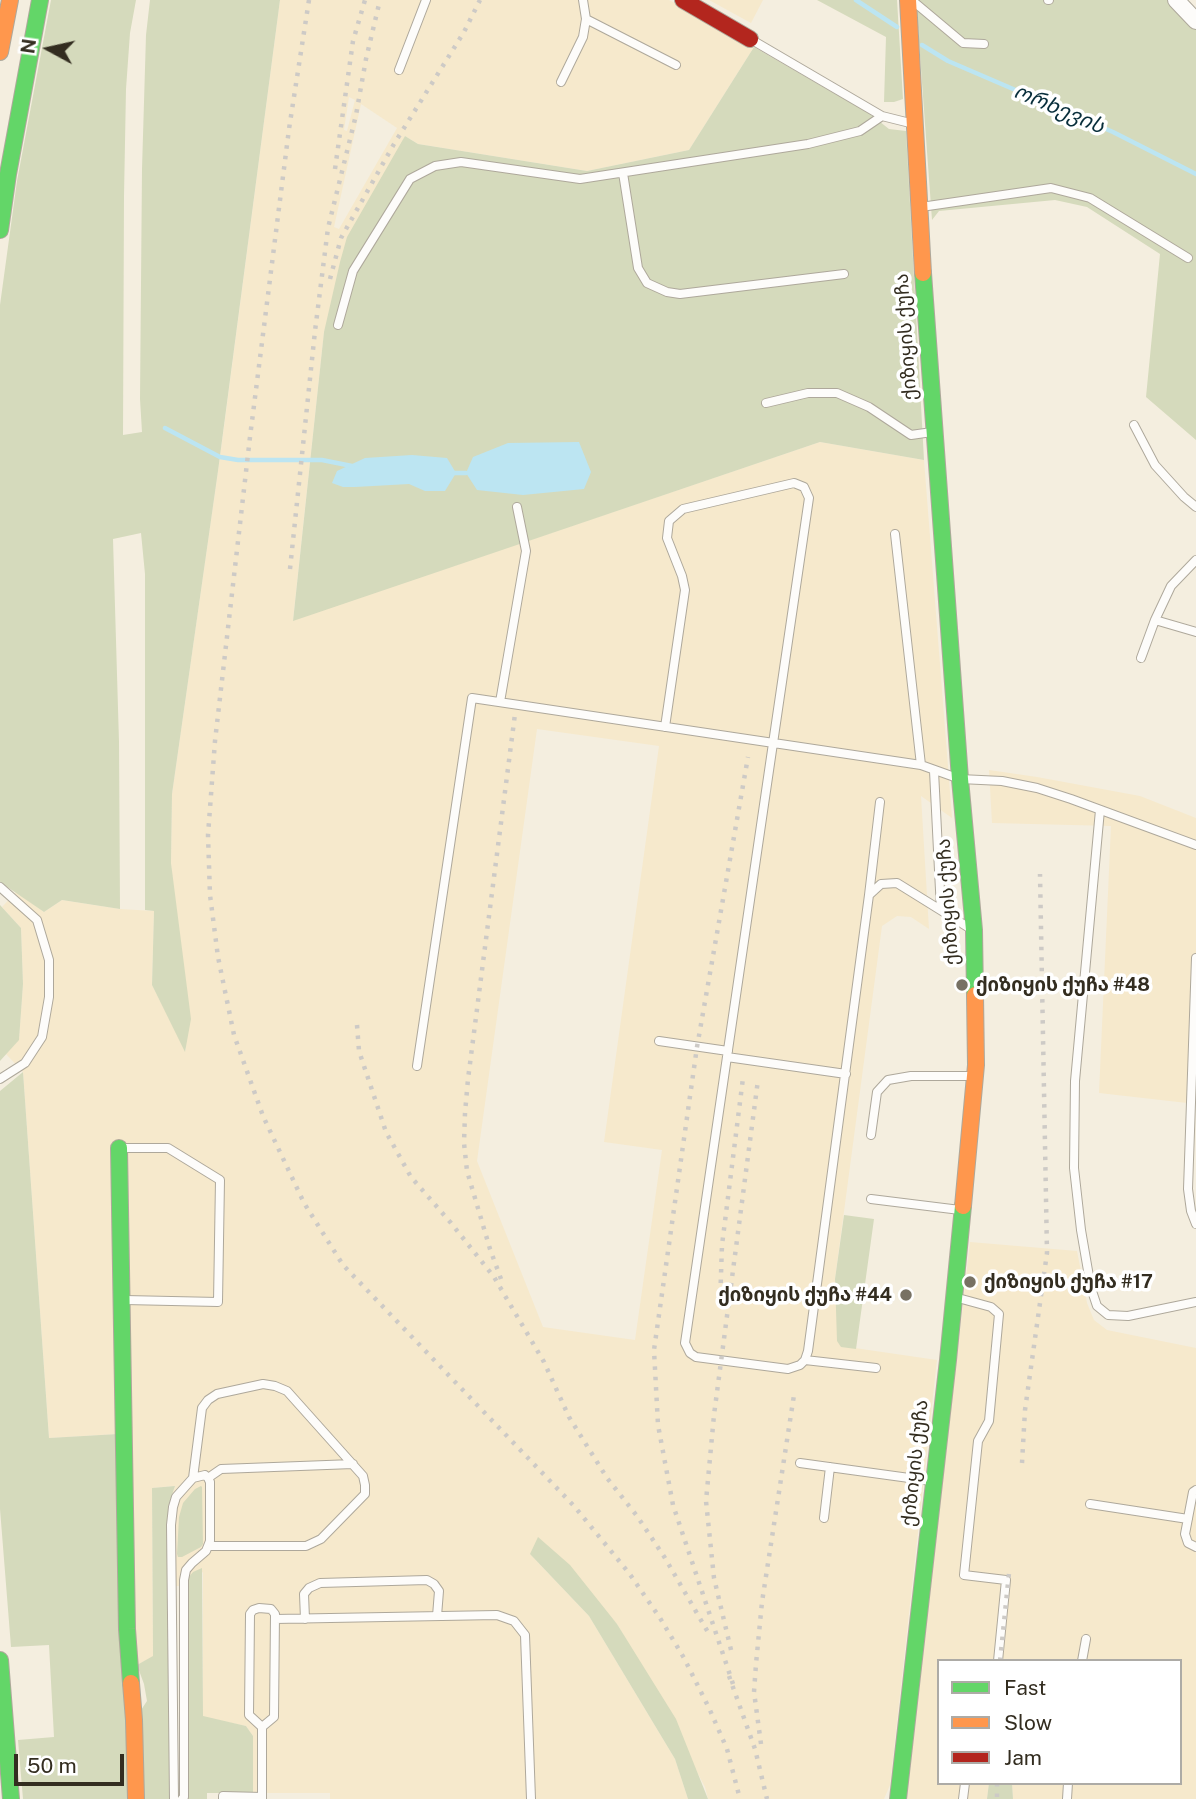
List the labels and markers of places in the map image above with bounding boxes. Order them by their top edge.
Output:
place label: ქიზიყის ქუჩა #48 [976,974,1150,996]
marker: ქიზიყის ქუჩა #48 [954,977,970,993]
place label: ქიზიყის ქუჩა #17 [984,1271,1153,1293]
marker: ქიზიყის ქუჩა #17 [962,1274,978,1290]
place label: ქიზიყის ქუჩა #44 [718,1284,892,1306]
marker: ქიზიყის ქუჩა #44 [898,1287,914,1303]

